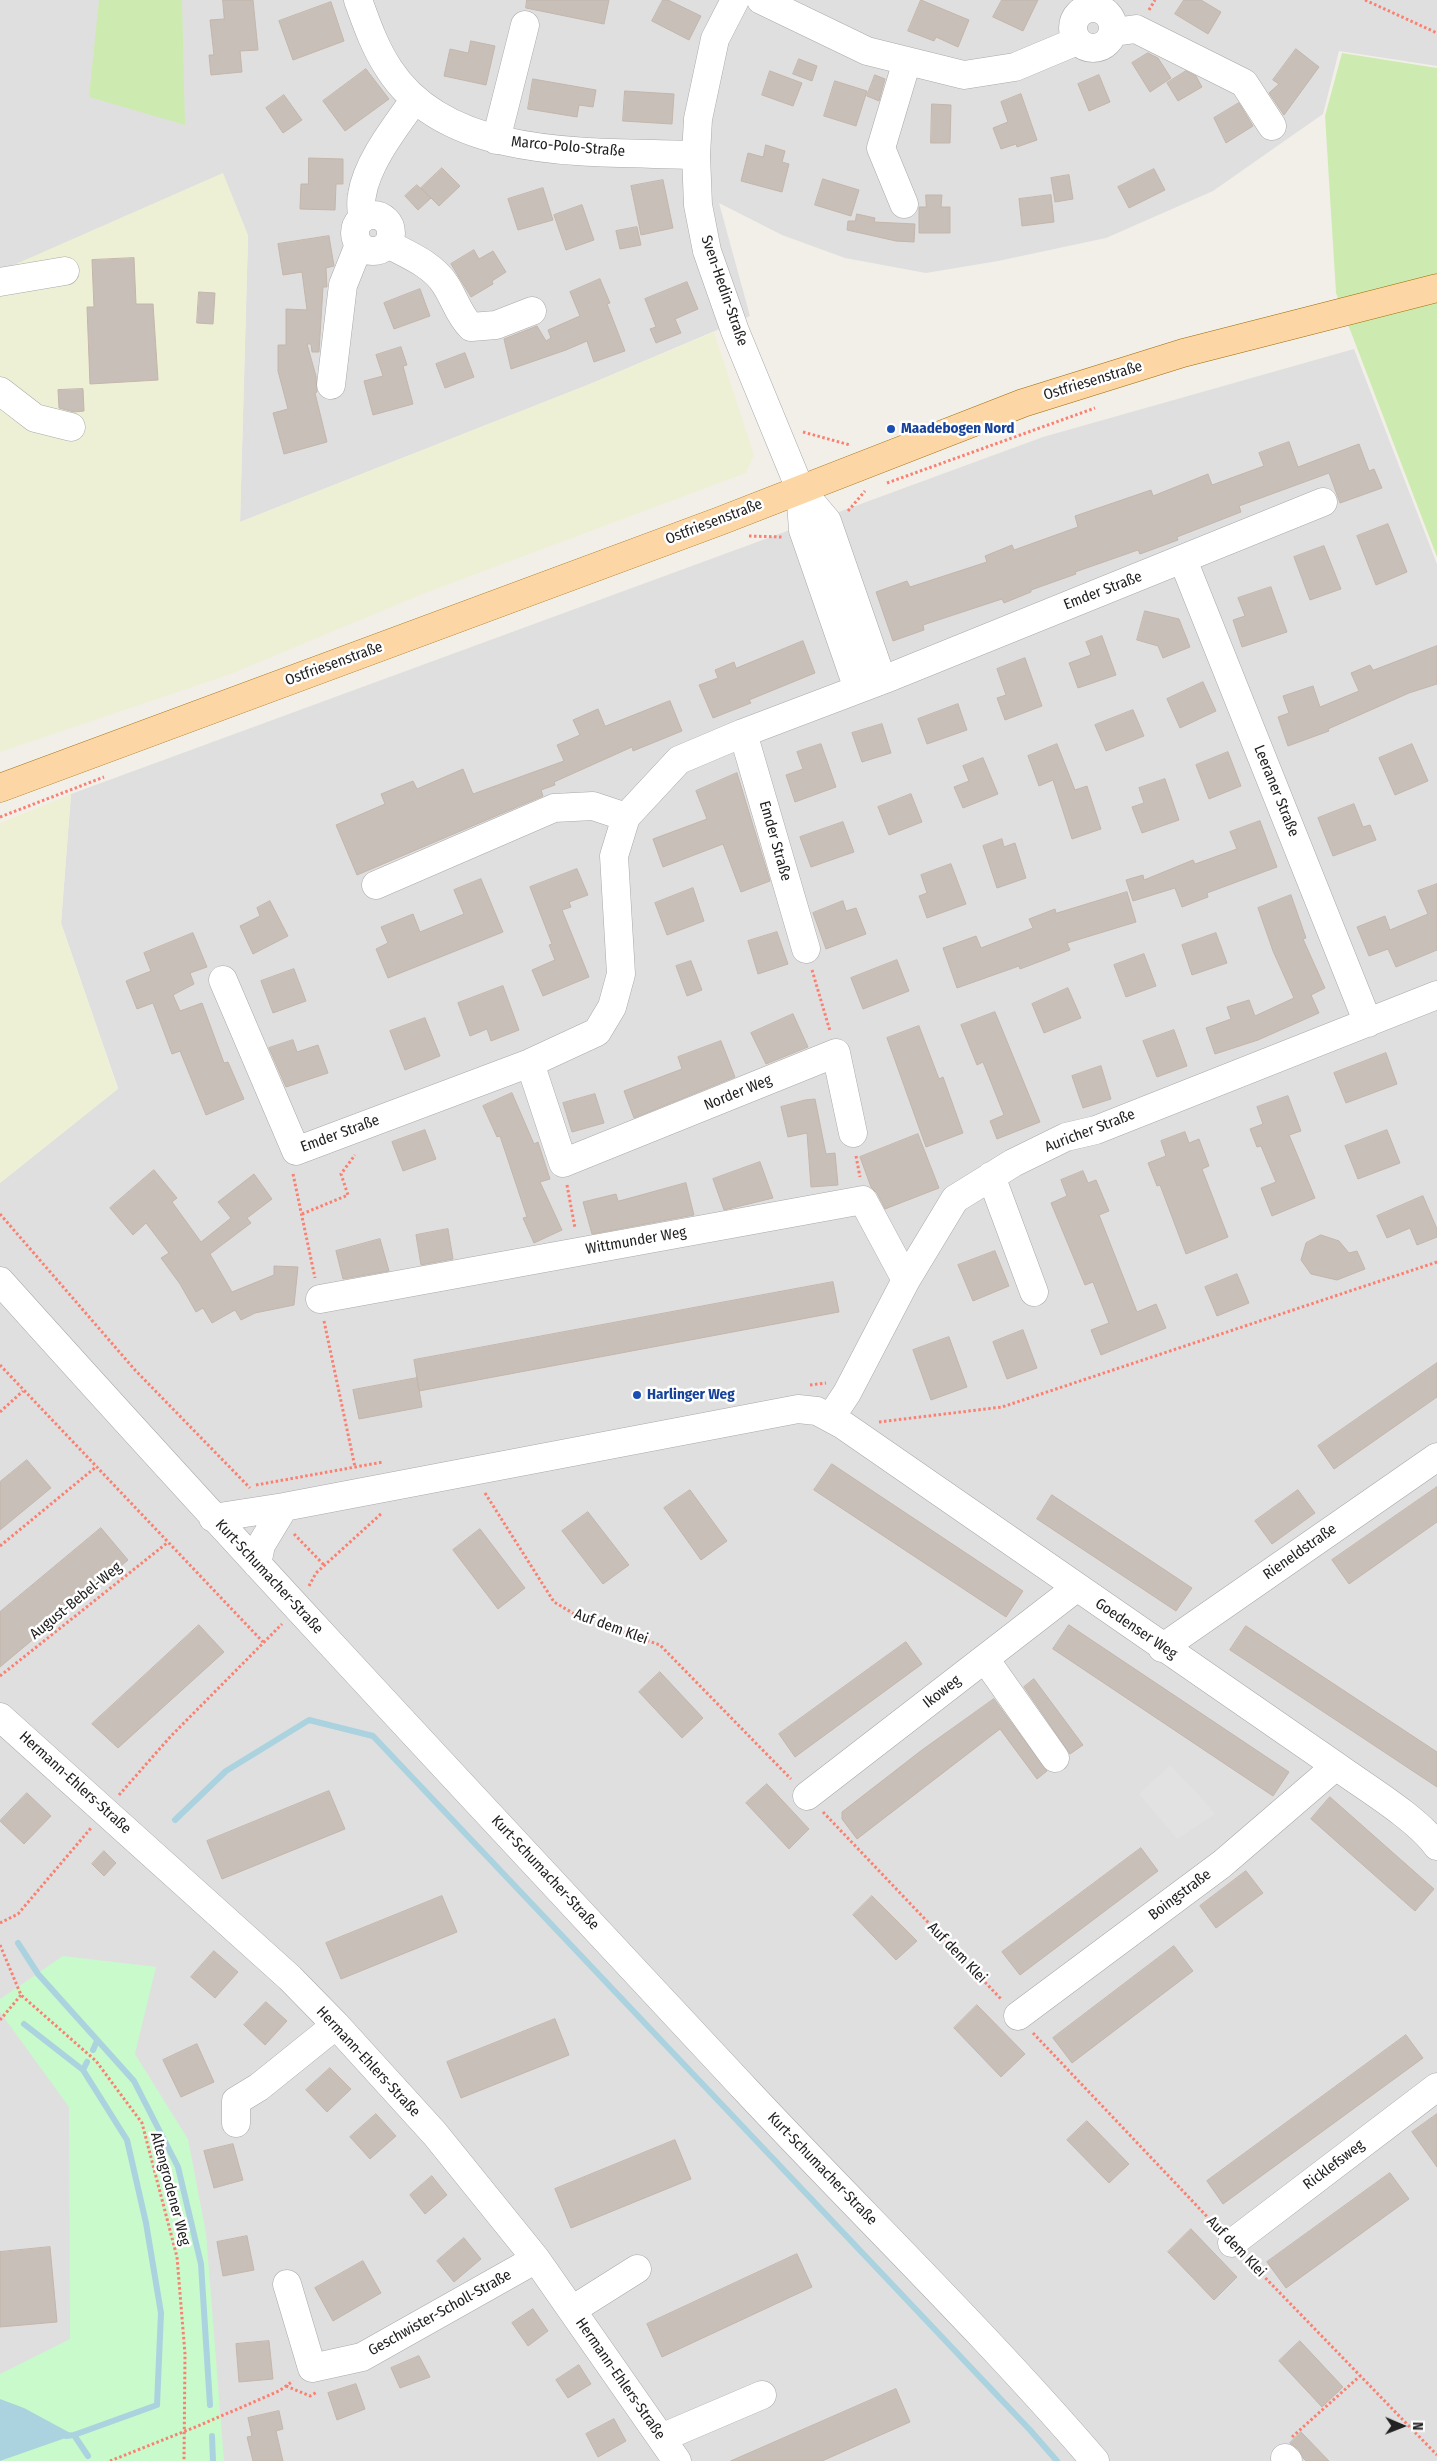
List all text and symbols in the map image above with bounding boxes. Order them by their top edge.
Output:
street label: Marco-Polo-Straße [510,133,626,161]
street label: Sven-Hedin-Straße [697,233,751,349]
street label: Ostfriesenstraße [1041,357,1145,405]
place label: Maadebogen Nord [901,420,1015,438]
marker: Maadebogen Nord [885,423,897,435]
street label: Ostfriesenstraße [663,495,765,549]
street label: Emder Straße [1061,568,1145,614]
street label: Ostfriesenstraße [283,638,385,690]
street label: Leeraner Straße [1249,743,1303,839]
street label: Emder Straße [755,799,795,883]
street label: Norder Weg [701,1071,775,1115]
street label: Auricher Straße [1042,1106,1138,1156]
street label: Emder Straße [298,1111,382,1157]
street label: Wittmunder Weg [584,1223,688,1259]
place label: Harlinger Weg [647,1386,735,1404]
marker: Harlinger Weg [631,1389,643,1401]
street label: Kurt-Schumacher-Straße [211,1516,327,1638]
street label: Rieneldstraße [1260,1520,1340,1584]
street label: August-Bebel-Weg [27,1559,125,1643]
street label: Goedenser Weg [1091,1595,1181,1663]
street label: Auf dem Klei [572,1605,650,1649]
street label: Ikoweg [920,1672,964,1712]
street label: Hermann-Ehlers-Straße [15,1728,135,1838]
street label: Kurt-Schumacher-Straße [487,1812,603,1934]
street label: Boingstraße [1145,1866,1215,1924]
street label: Auf dem Klei [924,1919,990,1987]
street label: Hermann-Ehlers-Straße [312,2003,424,2121]
street label: Kurt-Schumacher-Straße [763,2109,881,2229]
street label: Altengrodener Weg [146,2130,194,2248]
street label: Ricklefsweg [1300,2136,1368,2194]
street label: Auf dem Klei [1203,2213,1269,2281]
street label: Geschwister-Scholl-Straße [365,2266,515,2360]
street label: Hermann-Ehlers-Straße [571,2315,669,2443]
north arrow [1377,2401,1427,2451]
text: N [1409,2422,1426,2431]

